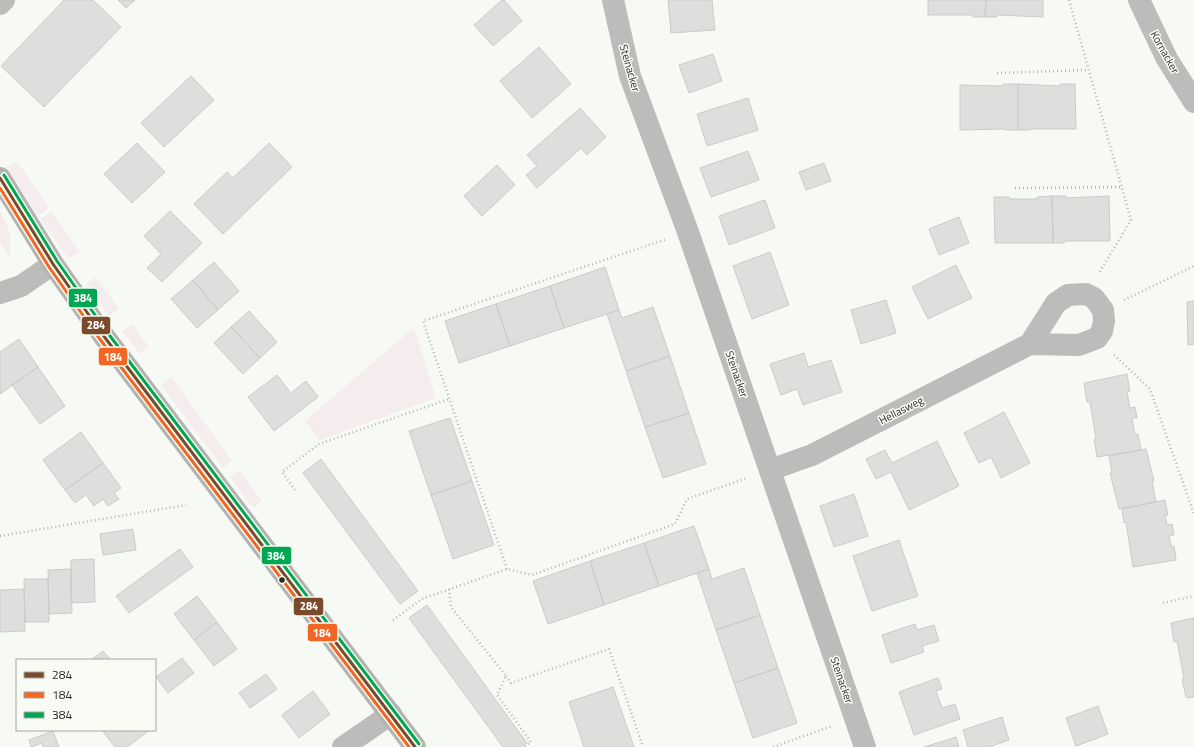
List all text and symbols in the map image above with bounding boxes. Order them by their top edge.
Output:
street label: Kornacker [1147,28,1183,76]
street label: Steinacker [616,43,644,94]
line badge: 384 [68,288,98,308]
text: 384 [74,290,92,306]
line badge: 284 [81,316,111,335]
text: 284 [87,317,105,333]
line badge: 184 [98,347,128,366]
text: 184 [104,349,122,365]
street label: Steinacker [722,349,753,400]
street label: Hellasweg [876,392,926,428]
line badge: 384 [261,546,292,565]
text: 384 [267,548,285,564]
unlabelled marker [277,575,287,585]
line badge: 284 [293,597,324,616]
text: 284 [300,598,318,614]
line badge: 184 [307,623,338,642]
text: 184 [313,625,331,641]
street label: Steinacker [827,655,858,706]
legend [16,659,156,731]
text: 284 [52,665,72,684]
text: 184 [52,685,72,704]
text: 384 [52,705,72,724]

